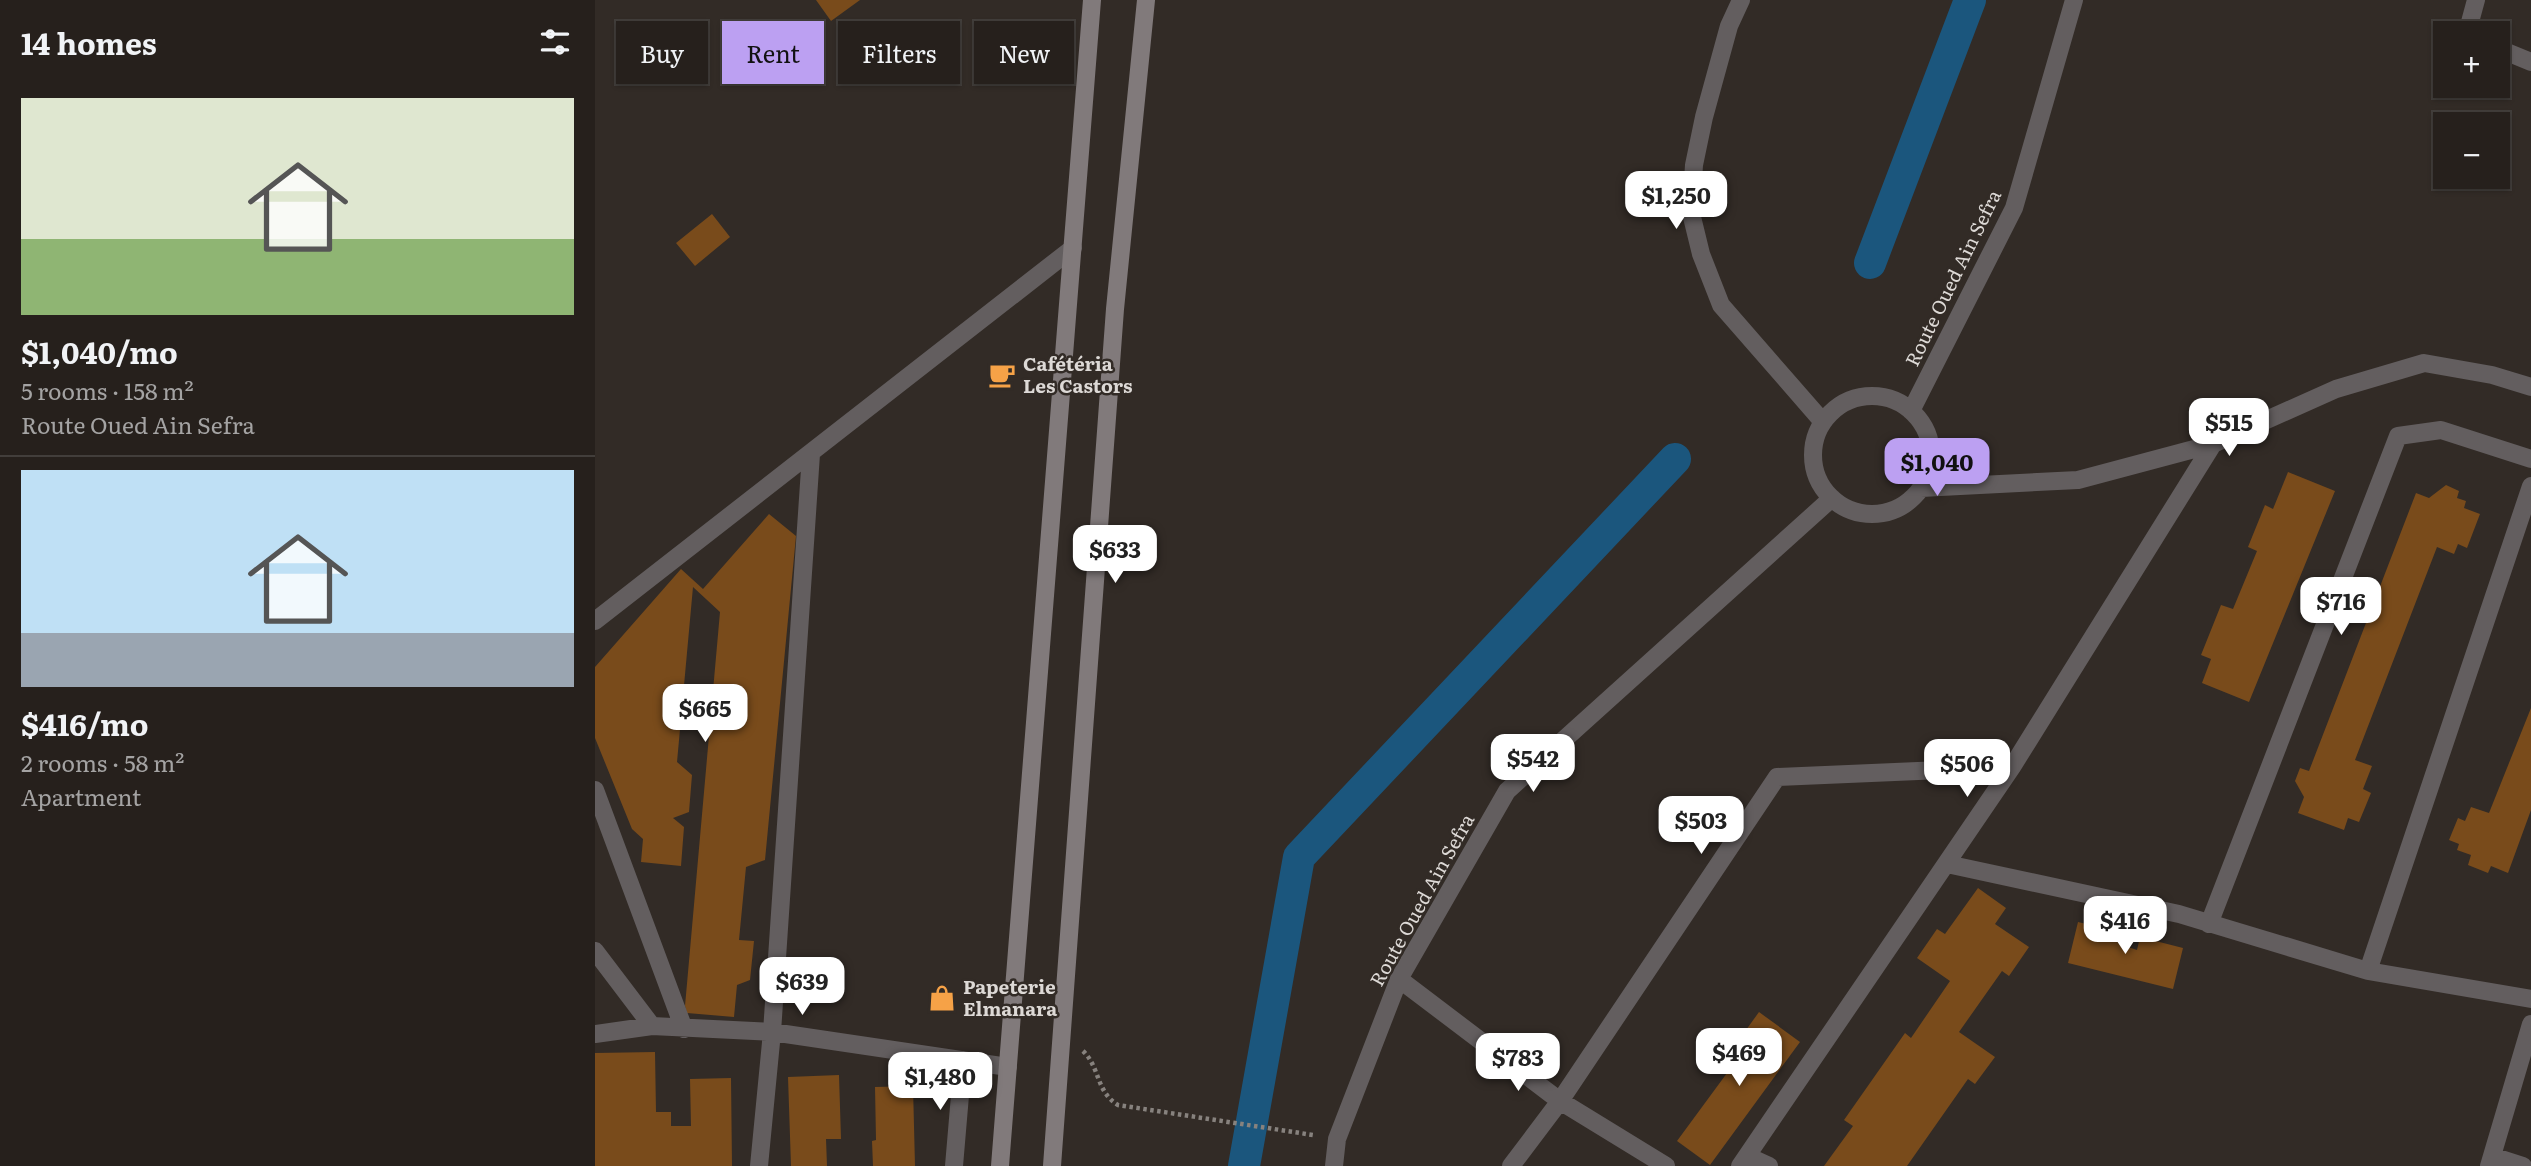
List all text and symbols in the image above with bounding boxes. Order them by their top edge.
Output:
text: 14 homes [21,20,157,64]
chip: Buy [616,21,708,84]
chip: Rent [722,21,824,84]
chip: Filters [838,21,960,84]
chip: New [974,21,1074,84]
map controls [2433,21,2510,189]
button: + [2433,21,2510,98]
icon: filters [536,23,574,61]
button: − [2433,112,2510,189]
icon: home [235,144,361,270]
pin: $1,250 [1619,172,1733,231]
text: $1,250 [1641,177,1711,211]
street label: Route Oued Ain Sefra [1897,184,2007,371]
text: $1,040/mo [21,329,178,373]
place label: Cafétéria Les Castors [1023,349,1132,399]
cafe icon: Cafétéria Les Castors [987,360,1017,390]
text: 5 rooms · 158 m² [21,373,194,407]
pin: $515 [2188,398,2270,458]
text: $515 [2205,404,2253,438]
text: Route Oued Ain Sefra [21,407,255,441]
pin: $1,040 [1880,438,1994,498]
text: $1,040 [1901,444,1973,478]
icon: home [235,516,361,642]
pin: $633 [1074,526,1156,585]
text: $633 [1089,531,1141,565]
pin: $716 [2300,578,2382,637]
text: $716 [2316,583,2366,617]
pin: $665 [664,684,746,744]
text: $665 [679,690,731,724]
text: $416/mo [21,701,149,745]
pin: $542 [1492,734,1574,794]
text: $542 [1507,740,1559,774]
pin: $506 [1926,740,2008,799]
text: 2 rooms · 58 m² [21,745,184,779]
text: $506 [1940,745,1994,779]
text: Apartment [21,779,141,813]
pin: $503 [1660,796,1742,856]
text: $503 [1675,802,1727,836]
street label: Route Oued Ain Sefra [1362,808,1481,991]
pin: $416 [2084,897,2166,956]
text: $416 [2100,902,2150,936]
pin: $639 [761,958,843,1017]
text: $639 [775,963,829,997]
place label: Papeterie Elmanara [963,972,1057,1022]
shop icon: Papeterie Elmanara [927,983,957,1013]
pin: $469 [1698,1028,1780,1088]
pin: $783 [1477,1034,1559,1093]
text: $469 [1712,1034,1766,1068]
text: $783 [1492,1039,1544,1073]
pin: $1,480 [883,1052,997,1112]
text: $1,480 [904,1058,976,1092]

